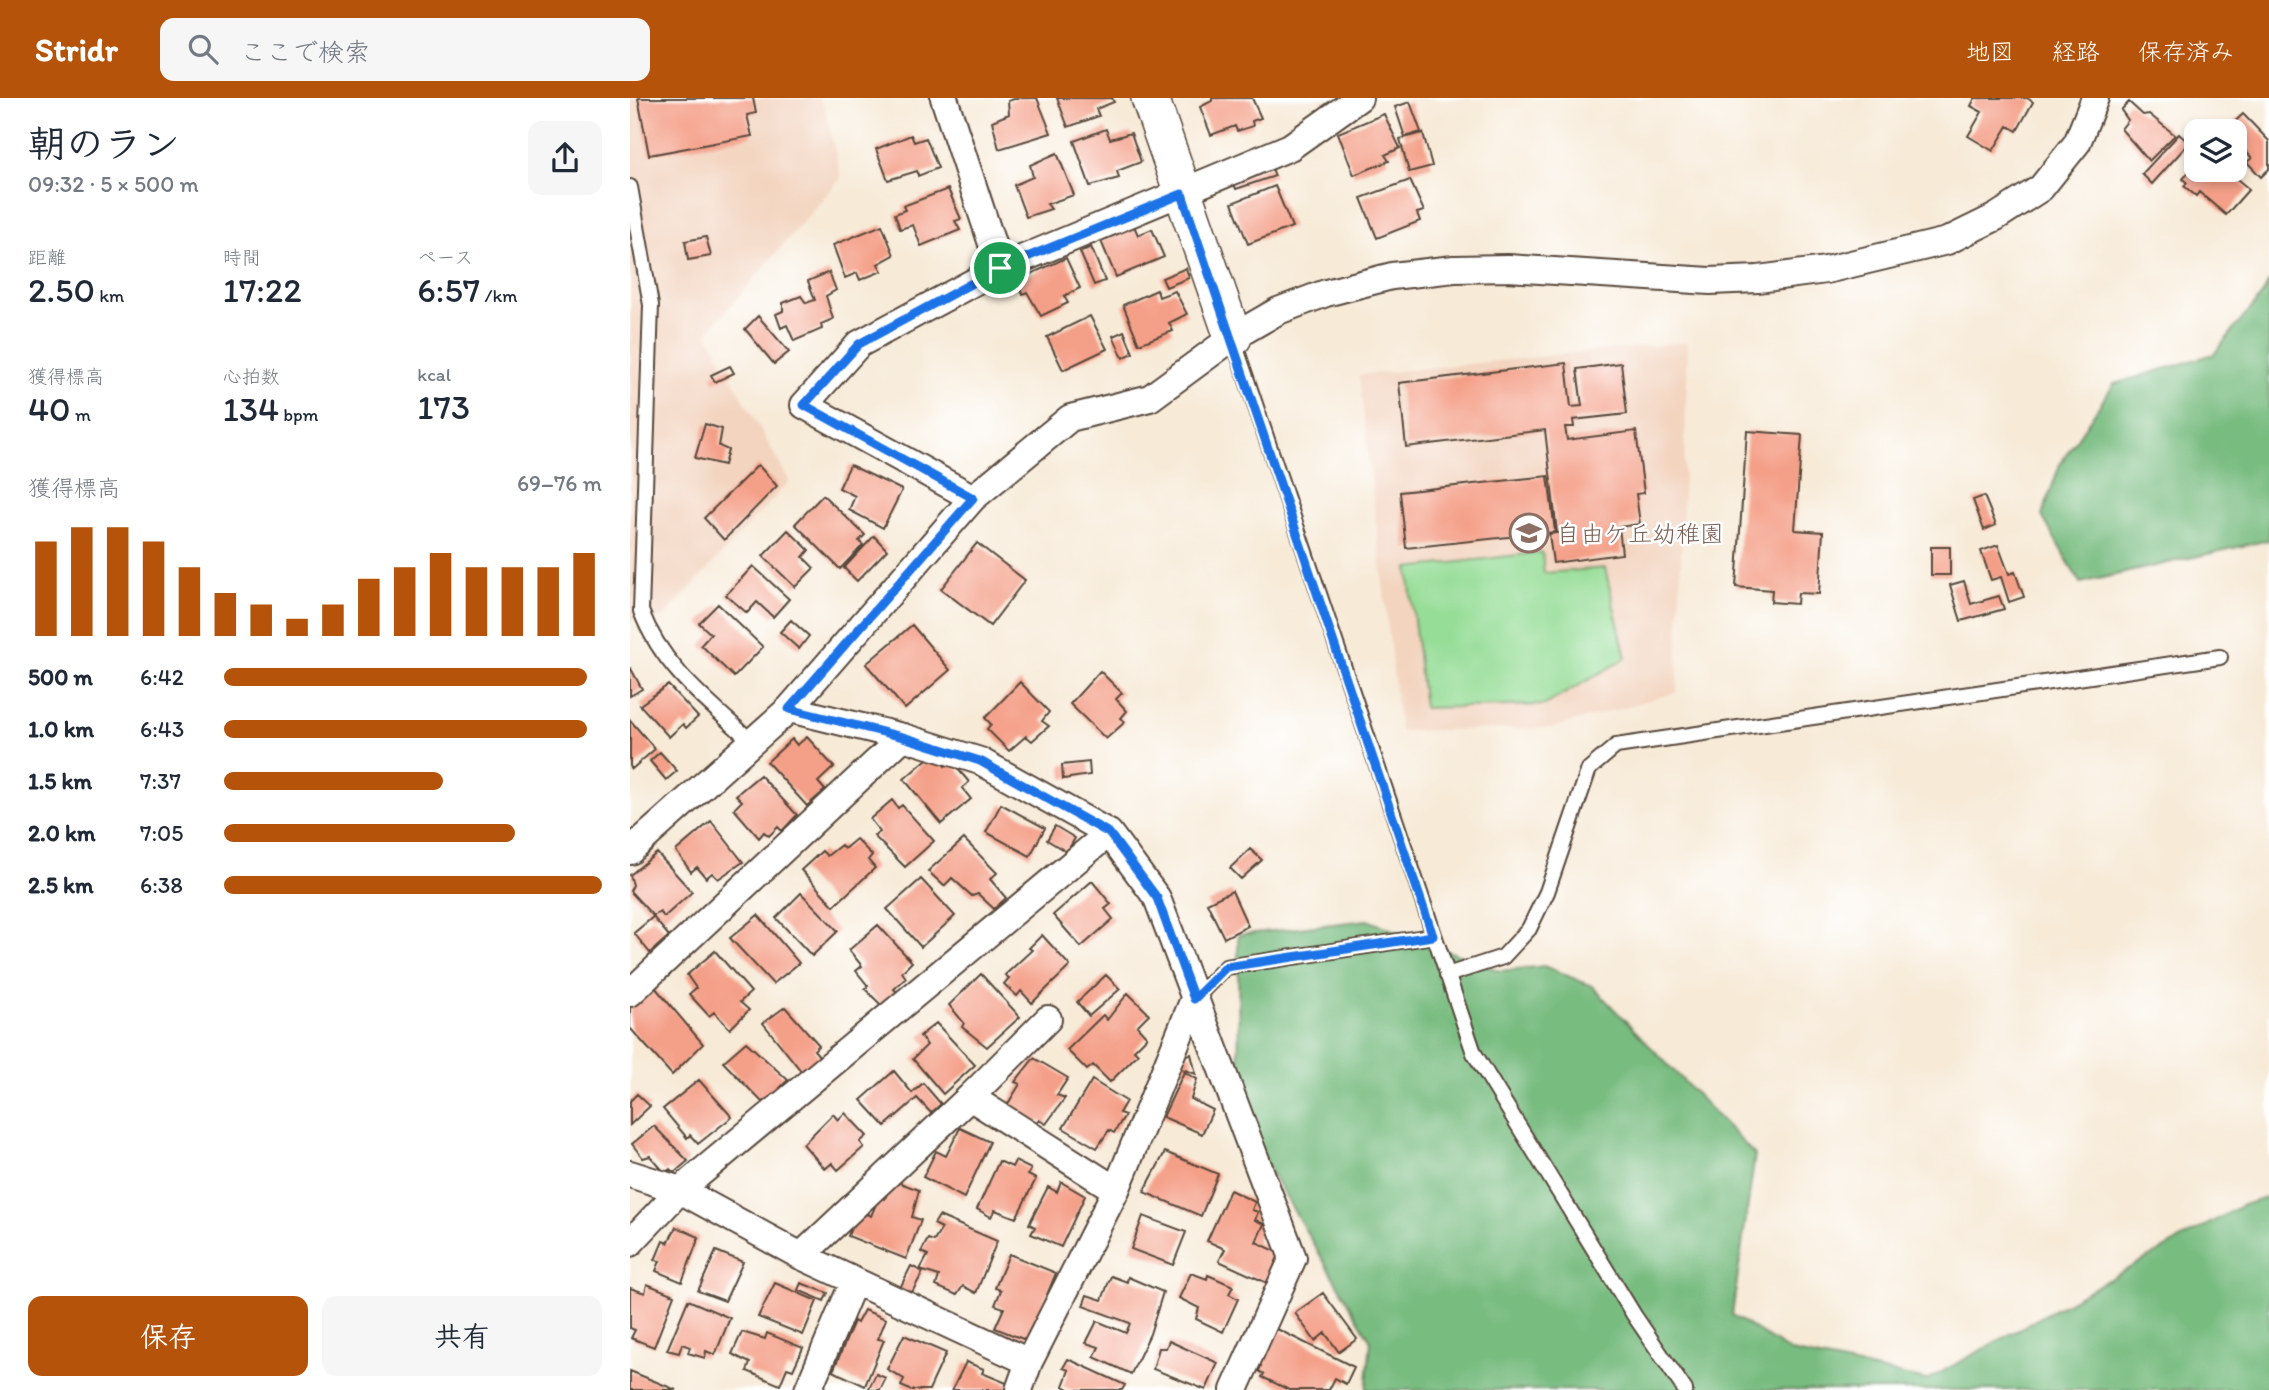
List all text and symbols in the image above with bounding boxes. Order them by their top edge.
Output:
search box [160,18,650,81]
text: Stridr [35,30,118,69]
icon: search [184,30,222,68]
text: ここで検索 [240,36,370,68]
text: 地図 [1966,37,2014,66]
text: 経路 [2052,37,2100,66]
text: 保存済み [2138,37,2234,66]
map controls [2184,119,2247,182]
button: layers [2184,119,2247,182]
text: 朝のラン [28,121,180,167]
button: share [528,121,602,195]
text: 09:32 · 5 × 500 m [28,170,199,198]
pin [970,238,1030,298]
text: 距離 [28,246,66,269]
text: 時間 [223,246,261,269]
text: ペース [417,246,473,269]
icon: arrive [981,249,1019,287]
text: 2.50 [28,269,95,311]
text: 17:22 [223,269,302,311]
text: 6:57 [417,269,480,311]
text: km [95,284,124,307]
text: /km [480,284,518,307]
text: kcal [417,363,451,386]
text: 獲得標高 [28,365,104,388]
text: 心拍数 [223,365,280,388]
text: 173 [417,386,470,428]
text: 40 [28,388,71,430]
text: 134 [223,388,279,430]
text: m [71,403,91,426]
text: bpm [279,403,319,426]
text: 69–76 m [517,469,602,497]
text: 獲得標高 [28,474,120,502]
school or university icon: 自由ケ丘幼稚園 [1508,512,1550,554]
place label: 自由ケ丘幼稚園 [1556,519,1724,548]
text: 500 m [28,663,93,691]
text: 6:42 [140,663,184,691]
text: 1.0 km [28,715,94,743]
text: 6:43 [140,715,184,743]
text: 1.5 km [28,767,92,795]
text: 7:37 [140,767,181,795]
text: 2.0 km [28,819,96,847]
text: 7:05 [140,819,183,847]
text: 2.5 km [28,871,93,899]
text: 6:38 [140,871,183,899]
button: 保存 [28,1296,308,1376]
button: 共有 [322,1296,602,1376]

